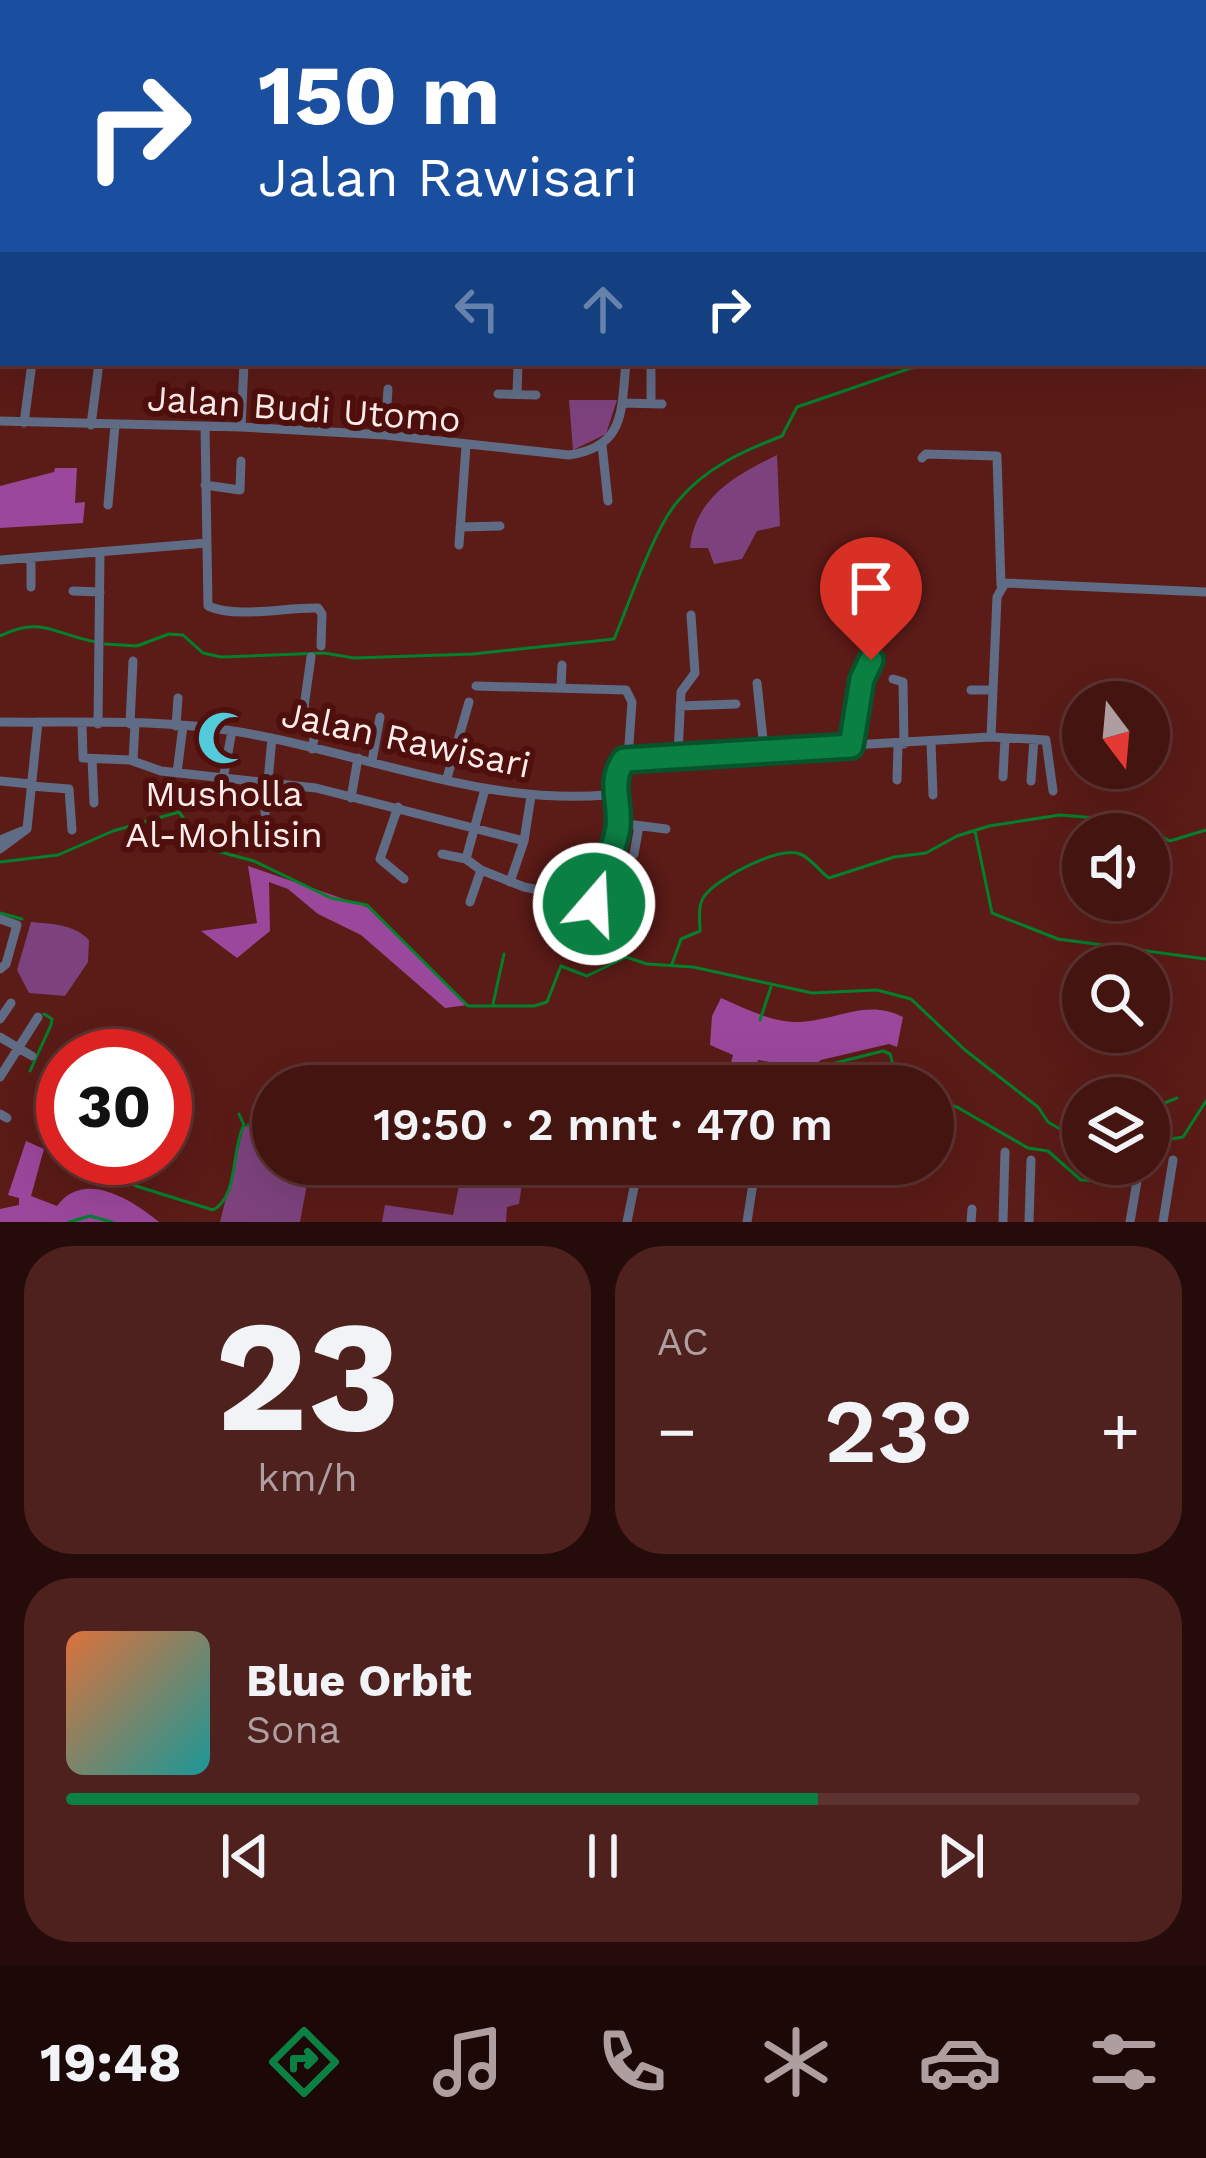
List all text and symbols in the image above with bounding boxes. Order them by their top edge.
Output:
text: 150 m [258,46,500,144]
icon: right [60,48,216,204]
text: Jalan Rawisari [258,146,638,209]
icon: left [444,276,510,342]
icon: ahead [570,276,636,342]
icon: right [696,276,762,342]
street label: Jalan Budi Utomo [146,377,462,441]
pin [820,537,922,660]
icon: arrive [838,555,904,621]
north arrow [1062,681,1170,789]
map controls [1062,681,1170,1185]
street label: Jalan Rawisari [278,693,534,787]
mosque icon: Musholla Al-Mohlisin [195,709,253,767]
place label: Musholla Al-Mohlisin [125,773,323,856]
button: sound [1062,813,1170,921]
position arrow [531,841,657,967]
button: search [1062,945,1170,1053]
speed limit sign: 30 [36,1029,192,1185]
button: layers [1062,1077,1170,1185]
text: 19:50 · 2 mnt · 470 m [373,1098,833,1151]
text: 23 [215,1285,400,1468]
text: AC [657,1319,709,1364]
text: 23° [824,1378,973,1484]
text: − [657,1393,697,1470]
text: + [1100,1393,1140,1470]
text: km/h [257,1455,358,1500]
text: Blue Orbit [246,1654,472,1707]
text: Sona [246,1707,341,1752]
icon: previous [212,1823,278,1889]
icon: pause [570,1823,636,1889]
icon: next [928,1823,994,1889]
icon: directions [262,2020,346,2104]
icon: music [426,2020,510,2104]
icon: phone [590,2020,674,2104]
icon: climate [754,2020,838,2104]
icon: car [918,2020,1002,2104]
icon: filters [1082,2020,1166,2104]
text: 19:48 [40,2031,182,2094]

